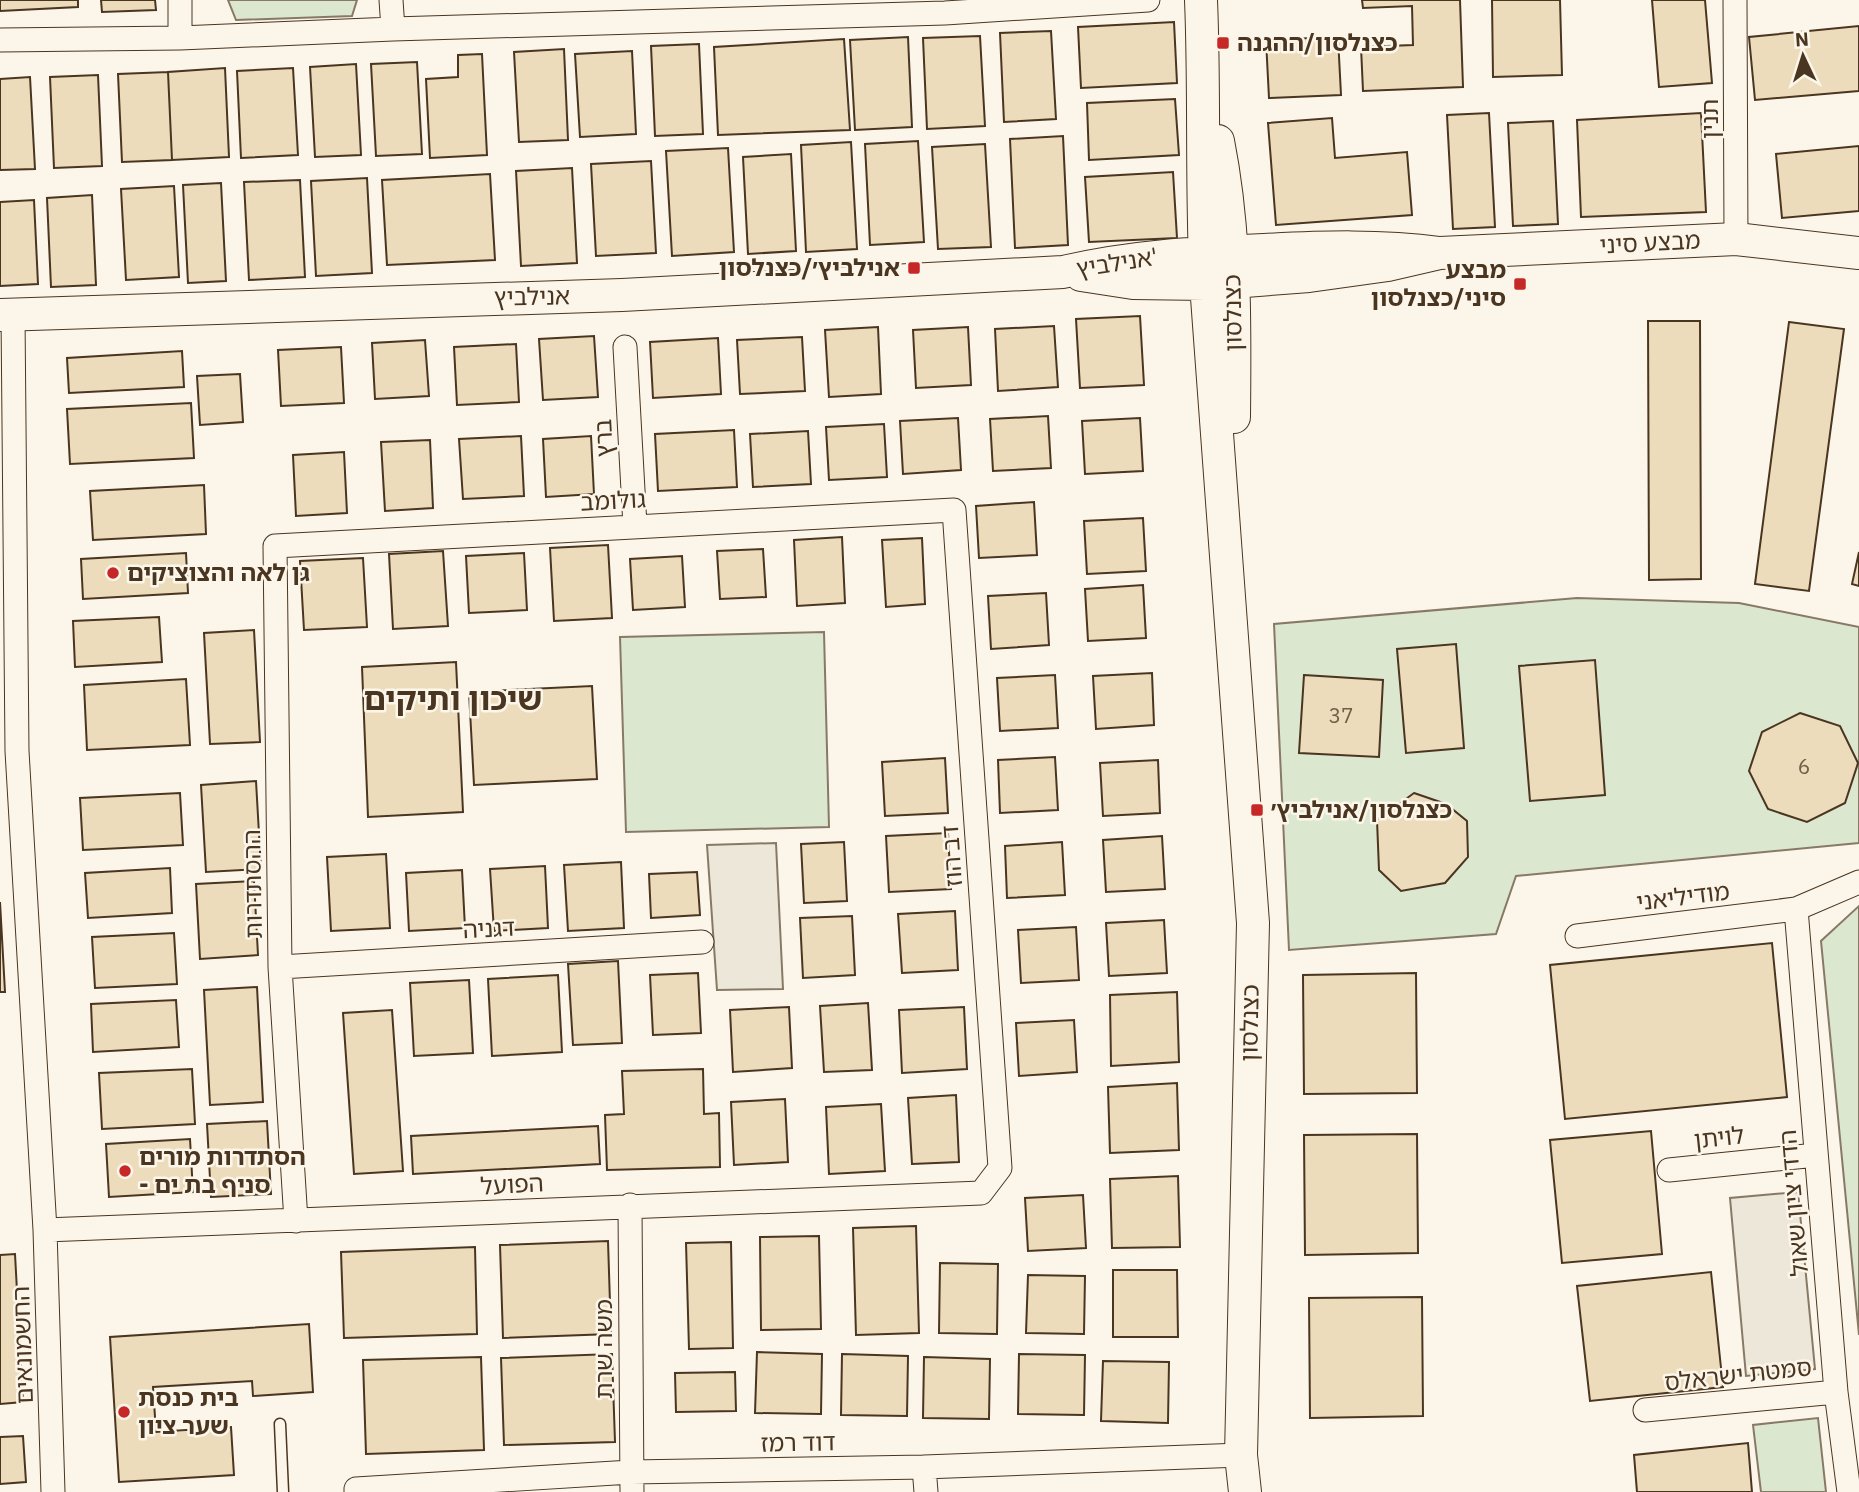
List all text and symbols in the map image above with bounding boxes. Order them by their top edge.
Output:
north arrow [1768,21,1838,91]
place label: כצנלסון/ההגנה [1237,26,1398,58]
text: N [1794,27,1810,51]
marker: כצנלסון/ההגנה [1215,35,1231,51]
street label: תנין [1693,99,1725,139]
street label: מבצע סיני [1599,223,1701,261]
street label: אנילביץ' [1074,240,1160,284]
place label: אנילביץ׳/כצנלסון [719,251,900,283]
place label: מבצע סיני/כצנלסון [1371,253,1506,313]
marker: אנילביץ׳/כצנלסון [906,260,922,276]
street label: כצנלסון [1215,274,1249,352]
marker: מבצע סיני/כצנלסון [1512,276,1528,292]
street label: אנילביץ [494,279,570,313]
street label: ברץ [586,418,620,458]
street label: גולומב [579,482,647,518]
place label: גן לאה והצוציקים [127,556,310,588]
marker: גן לאה והצוציקים [105,565,121,581]
district label: שיכון ותיקים [364,677,543,719]
house number: 37 [1328,701,1354,729]
house number: 6 [1798,752,1810,780]
place label: כצנלסון/אנילביץ׳ [1271,793,1452,825]
marker: כצנלסון/אנילביץ׳ [1249,802,1265,818]
street label: דב הוז [933,824,969,888]
street label: ההסתדרות [235,829,269,939]
street label: מודיליאני [1634,874,1731,918]
street label: דגניה [462,911,516,945]
street label: כצנלסון [1232,984,1266,1062]
street label: לויתן [1692,1118,1746,1156]
street label: הדדי ציון שאול [1771,1128,1815,1278]
place label: הסתדרות מורים - סניף בת ים [139,1140,306,1200]
marker: הסתדרות מורים - סניף בת ים [117,1163,133,1179]
street label: הפועל [479,1166,544,1202]
street label: החשמונאים [4,1285,40,1405]
street label: משה שרת [587,1299,619,1399]
street label: סמטת ישראלס [1663,1350,1813,1398]
place label: בית כנסת שער ציון [138,1381,239,1441]
marker: בית כנסת שער ציון [116,1404,132,1420]
street label: דוד רמז [760,1425,836,1459]

